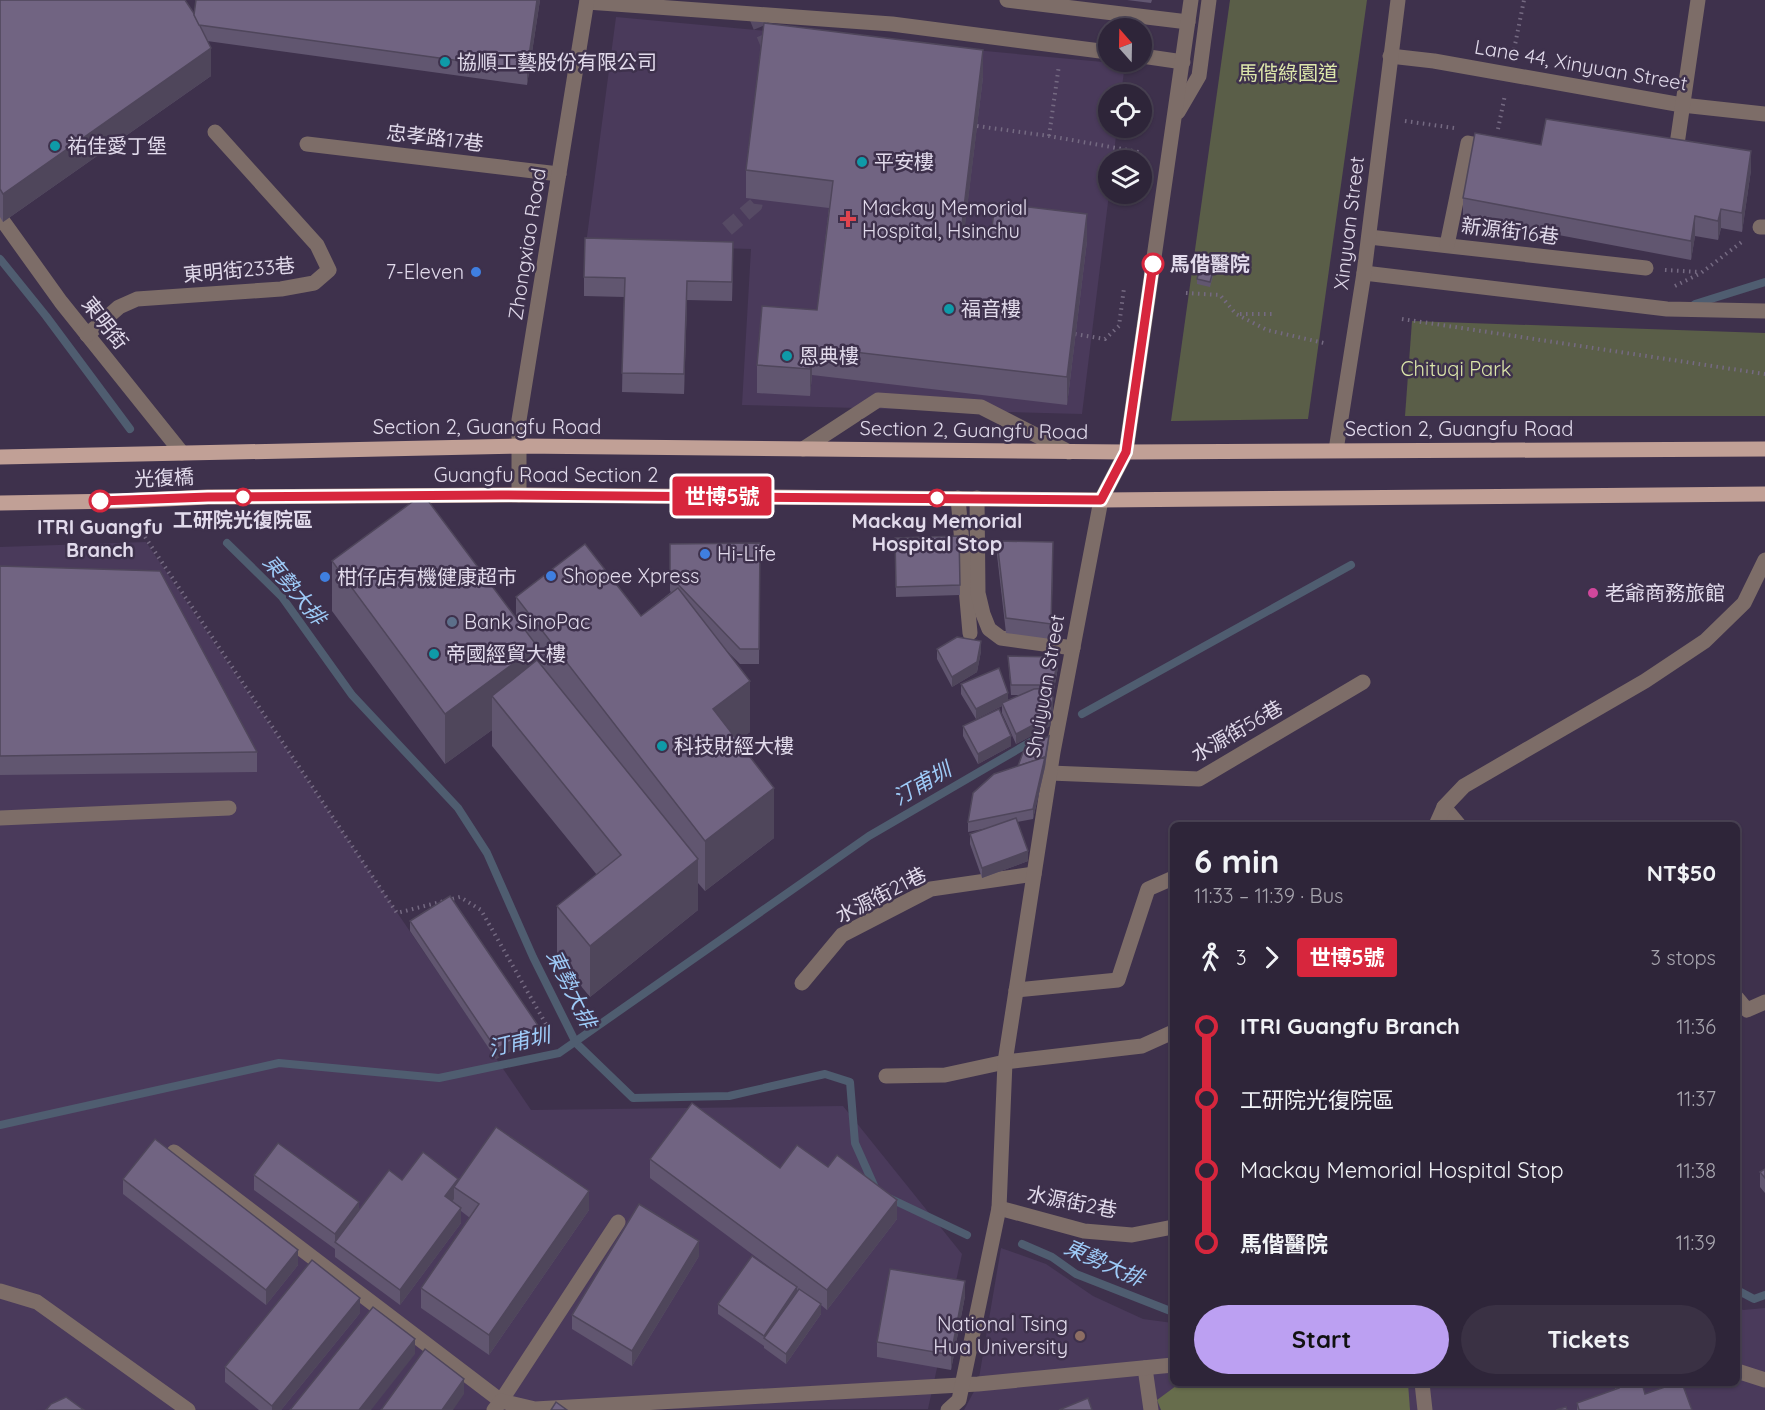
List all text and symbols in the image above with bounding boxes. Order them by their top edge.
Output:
north arrow [1098,18,1152,72]
map controls [1098,18,1152,204]
street label: Lane 44, Xinyuan Street [1473,33,1690,96]
place label: 協順工藝股份有限公司 [457,49,657,74]
marker: 協順工藝股份有限公司 [438,55,452,69]
park label: 馬偕綠園道 [1238,60,1338,85]
button: locate [1098,84,1152,138]
street label: 忠孝路17巷 [385,119,485,156]
place label: 祐佳愛丁堡 [67,133,167,158]
marker: 祐佳愛丁堡 [48,139,62,153]
place label: 平安樓 [874,149,934,174]
button: layers [1098,150,1152,204]
marker: 平安樓 [855,155,869,169]
street label: Xinyuan Street [1328,155,1369,291]
street label: Zhongxiao Road [502,166,551,322]
place label: Mackay Memorial Hospital, Hsinchu [862,195,1027,243]
marker: Mackay Memorial Hospital, Hsinchu [839,210,857,228]
street label: 新源街16巷 [1460,212,1560,249]
place label: 馬偕醫院 [1170,251,1250,276]
street label: 東明街233巷 [182,252,296,287]
marker: 馬偕醫院 [1142,253,1164,275]
place label: 7-Eleven [386,259,464,284]
marker: 7-Eleven [469,265,483,279]
street label: 東明街 [77,291,134,354]
place label: 福音樓 [961,296,1021,321]
marker: 福音樓 [942,302,956,316]
place label: 恩典樓 [799,343,859,368]
marker: 恩典樓 [780,349,794,363]
park label: Chituqi Park [1400,356,1512,381]
street label: Section 2, Guangfu Road [373,414,601,439]
street label: Section 2, Guangfu Road [860,415,1089,444]
street label: Section 2, Guangfu Road [1345,416,1573,441]
street label: Guangfu Road Section 2 [434,462,658,487]
street label: 光復橋 [133,463,195,492]
line badge: 世博5號 [680,476,764,516]
text: 世博5號 [684,483,760,509]
marker: 工研院光復院區 [234,488,252,506]
marker: Mackay Memorial Hospital Stop [928,489,946,507]
marker: ITRI Guangfu Branch [89,490,111,512]
place label: 工研院光復院區 [173,507,313,532]
place label: Mackay Memorial Hospital Stop [852,508,1023,556]
place label: ITRI Guangfu Branch [37,514,163,562]
place label: Hi-Life [717,541,776,566]
marker: Hi-Life [698,547,712,561]
water label: 東勢大排 [258,549,334,632]
place label: Shopee Xpress [563,563,699,588]
place label: 柑仔店有機健康超市 [337,564,517,589]
marker: Shopee Xpress [544,569,558,583]
marker: 柑仔店有機健康超市 [318,570,332,584]
place label: 老爺商務旅館 [1605,580,1725,605]
marker: 老爺商務旅館 [1586,586,1600,600]
place label: Bank SinoPac [464,609,590,634]
street label: Shuiyuan Street [1020,612,1069,759]
marker: Bank SinoPac [445,615,459,629]
place label: 帝國經貿大樓 [446,641,566,666]
marker: 帝國經貿大樓 [427,647,441,661]
street label: 水源街56巷 [1186,694,1287,767]
place label: 科技財經大樓 [674,733,794,758]
marker: 科技財經大樓 [655,739,669,753]
water label: 汀甫圳 [888,755,958,810]
text: 6 min [1194,840,1279,881]
text: NT$50 [1647,859,1716,887]
street label: 水源街21巷 [831,861,930,928]
text: 11:33 – 11:39 · Bus [1194,883,1343,908]
icon: walk [1194,941,1227,974]
icon: forward [1255,941,1288,974]
text: 世博5號 [1309,944,1385,970]
water label: 東勢大排 [542,945,603,1035]
text: 3 [1236,945,1246,970]
text: 3 stops [1650,945,1716,970]
text: ITRI Guangfu Branch [1240,1012,1460,1040]
text: 11:36 [1676,1014,1716,1039]
water label: 汀甫圳 [485,1021,555,1061]
text: 工研院光復院區 [1240,1086,1394,1114]
text: 11:37 [1677,1086,1716,1111]
text: Mackay Memorial Hospital Stop [1240,1156,1564,1184]
text: 11:38 [1676,1158,1716,1183]
street label: 水源街2巷 [1025,1181,1119,1222]
text: 馬偕醫院 [1240,1230,1328,1258]
text: 11:39 [1676,1230,1716,1255]
water label: 東勢大排 [1061,1233,1151,1292]
button: Start [1194,1305,1449,1374]
button: Tickets [1461,1305,1716,1374]
place label: National Tsing Hua University [933,1311,1068,1359]
marker: National Tsing Hua University [1073,1329,1087,1343]

